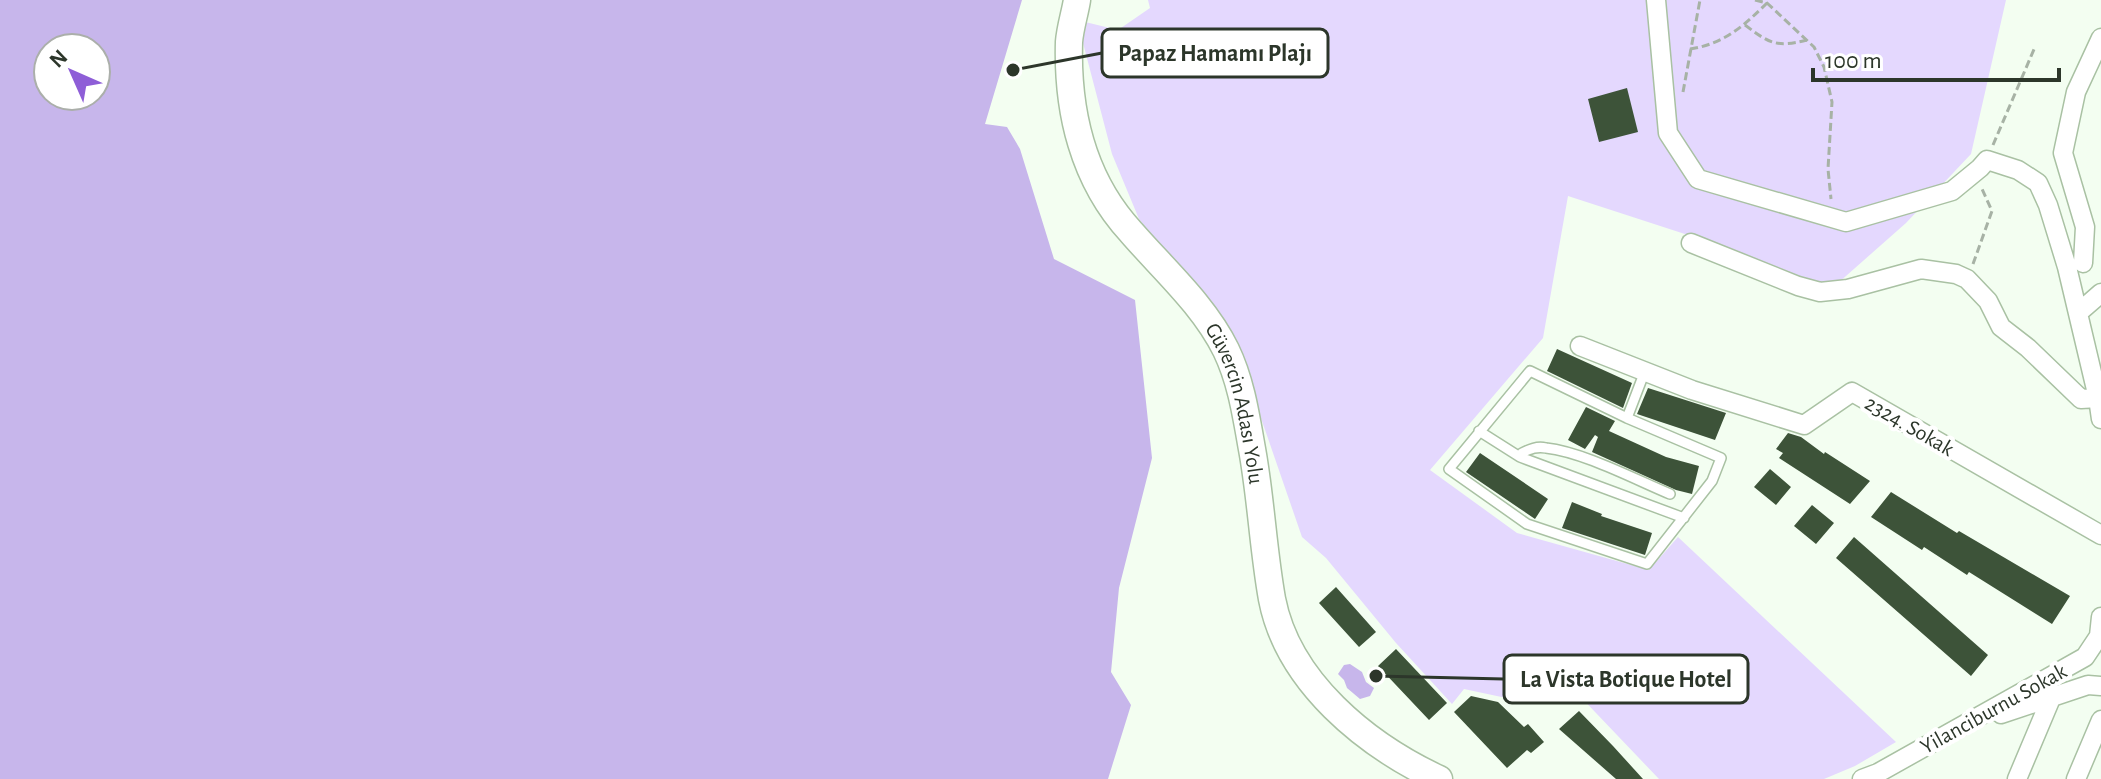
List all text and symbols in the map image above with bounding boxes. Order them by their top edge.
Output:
callout: Papaz Hamamı Plajı [1102,29,1328,77]
north arrow [32,32,112,112]
scale bar [1813,32,2059,82]
text: Papaz Hamamı Plajı [1118,42,1312,66]
text: N [45,45,72,72]
text: 100 m [1825,49,1882,73]
street label: Güvercin Adası Yolu [1201,319,1267,485]
street label: 2324. Sokak [1861,392,1958,460]
callout: La Vista Botique Hotel [1504,655,1748,703]
street label: Yilanciburnu Sokak [1917,660,2070,758]
text: La Vista Botique Hotel [1520,668,1732,692]

